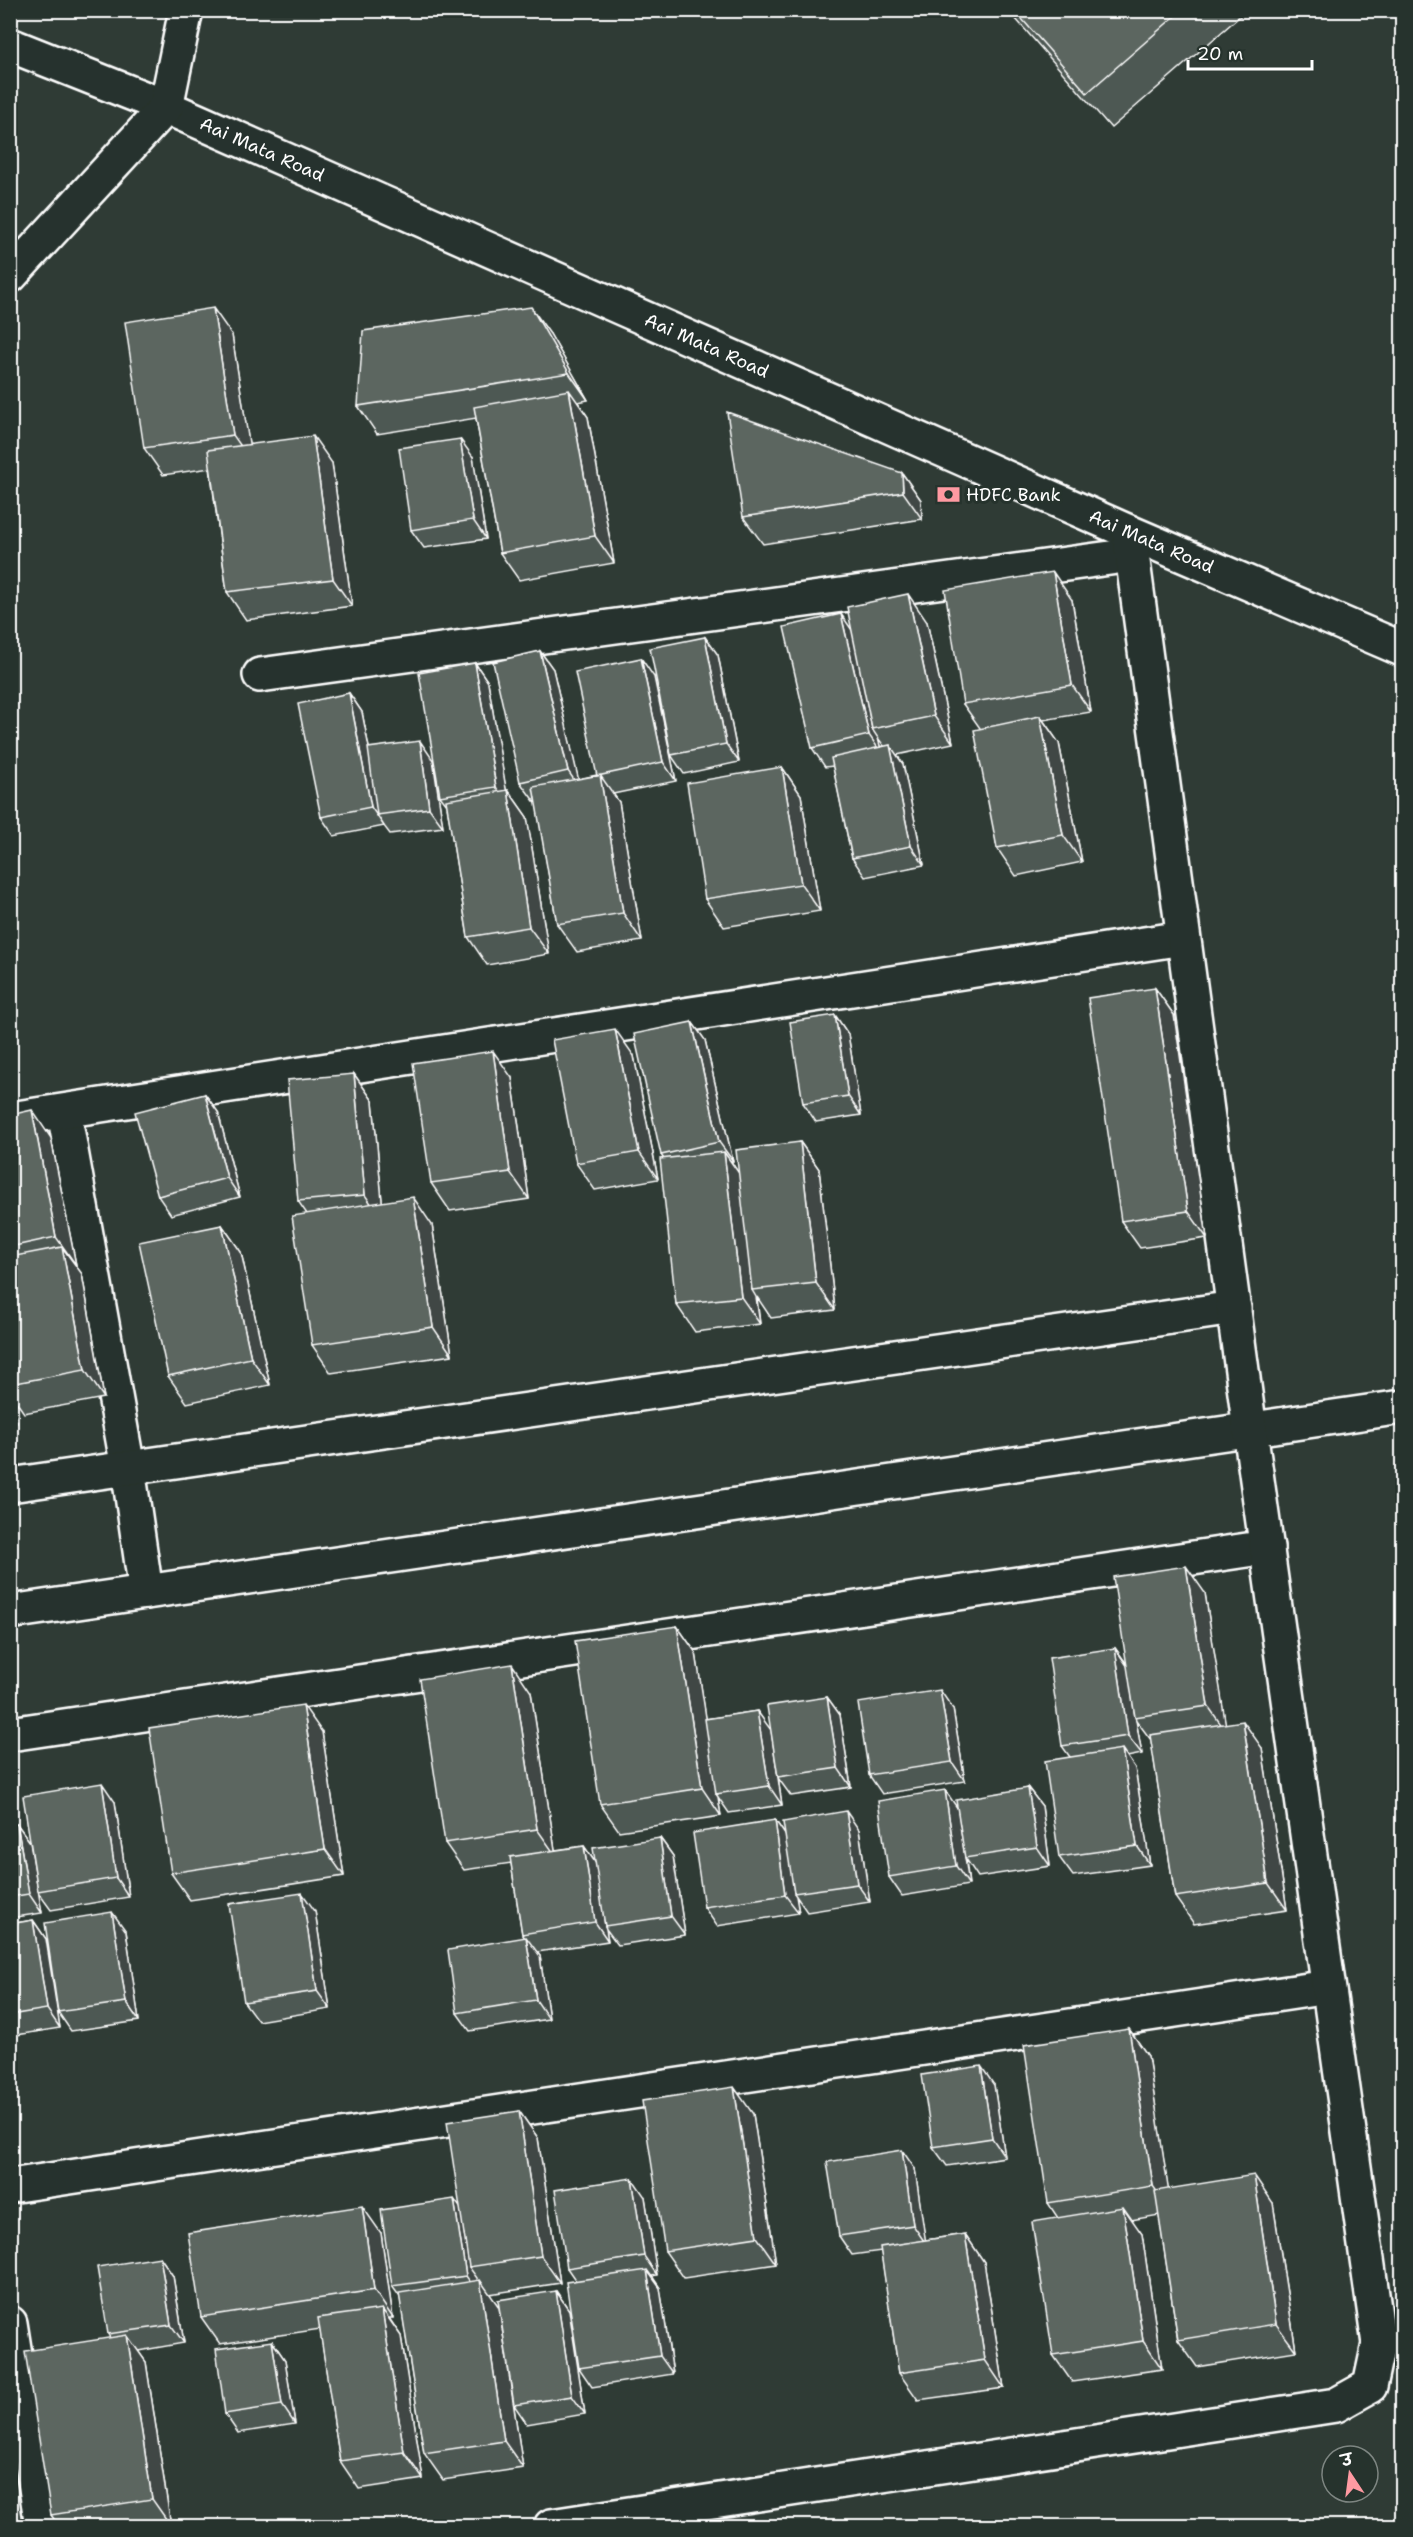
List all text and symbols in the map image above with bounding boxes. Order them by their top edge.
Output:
scale bar [1188,33,1312,71]
text: 20 m [1197,42,1243,66]
street label: Aai Mata Road [196,111,328,187]
street label: Aai Mata Road [641,308,773,384]
bank icon: HDFC Bank [935,482,961,508]
place label: HDFC Bank [966,483,1061,507]
street label: Aai Mata Road [1085,504,1218,579]
north arrow [1320,2444,1380,2504]
text: उ [1337,2448,1356,2472]

